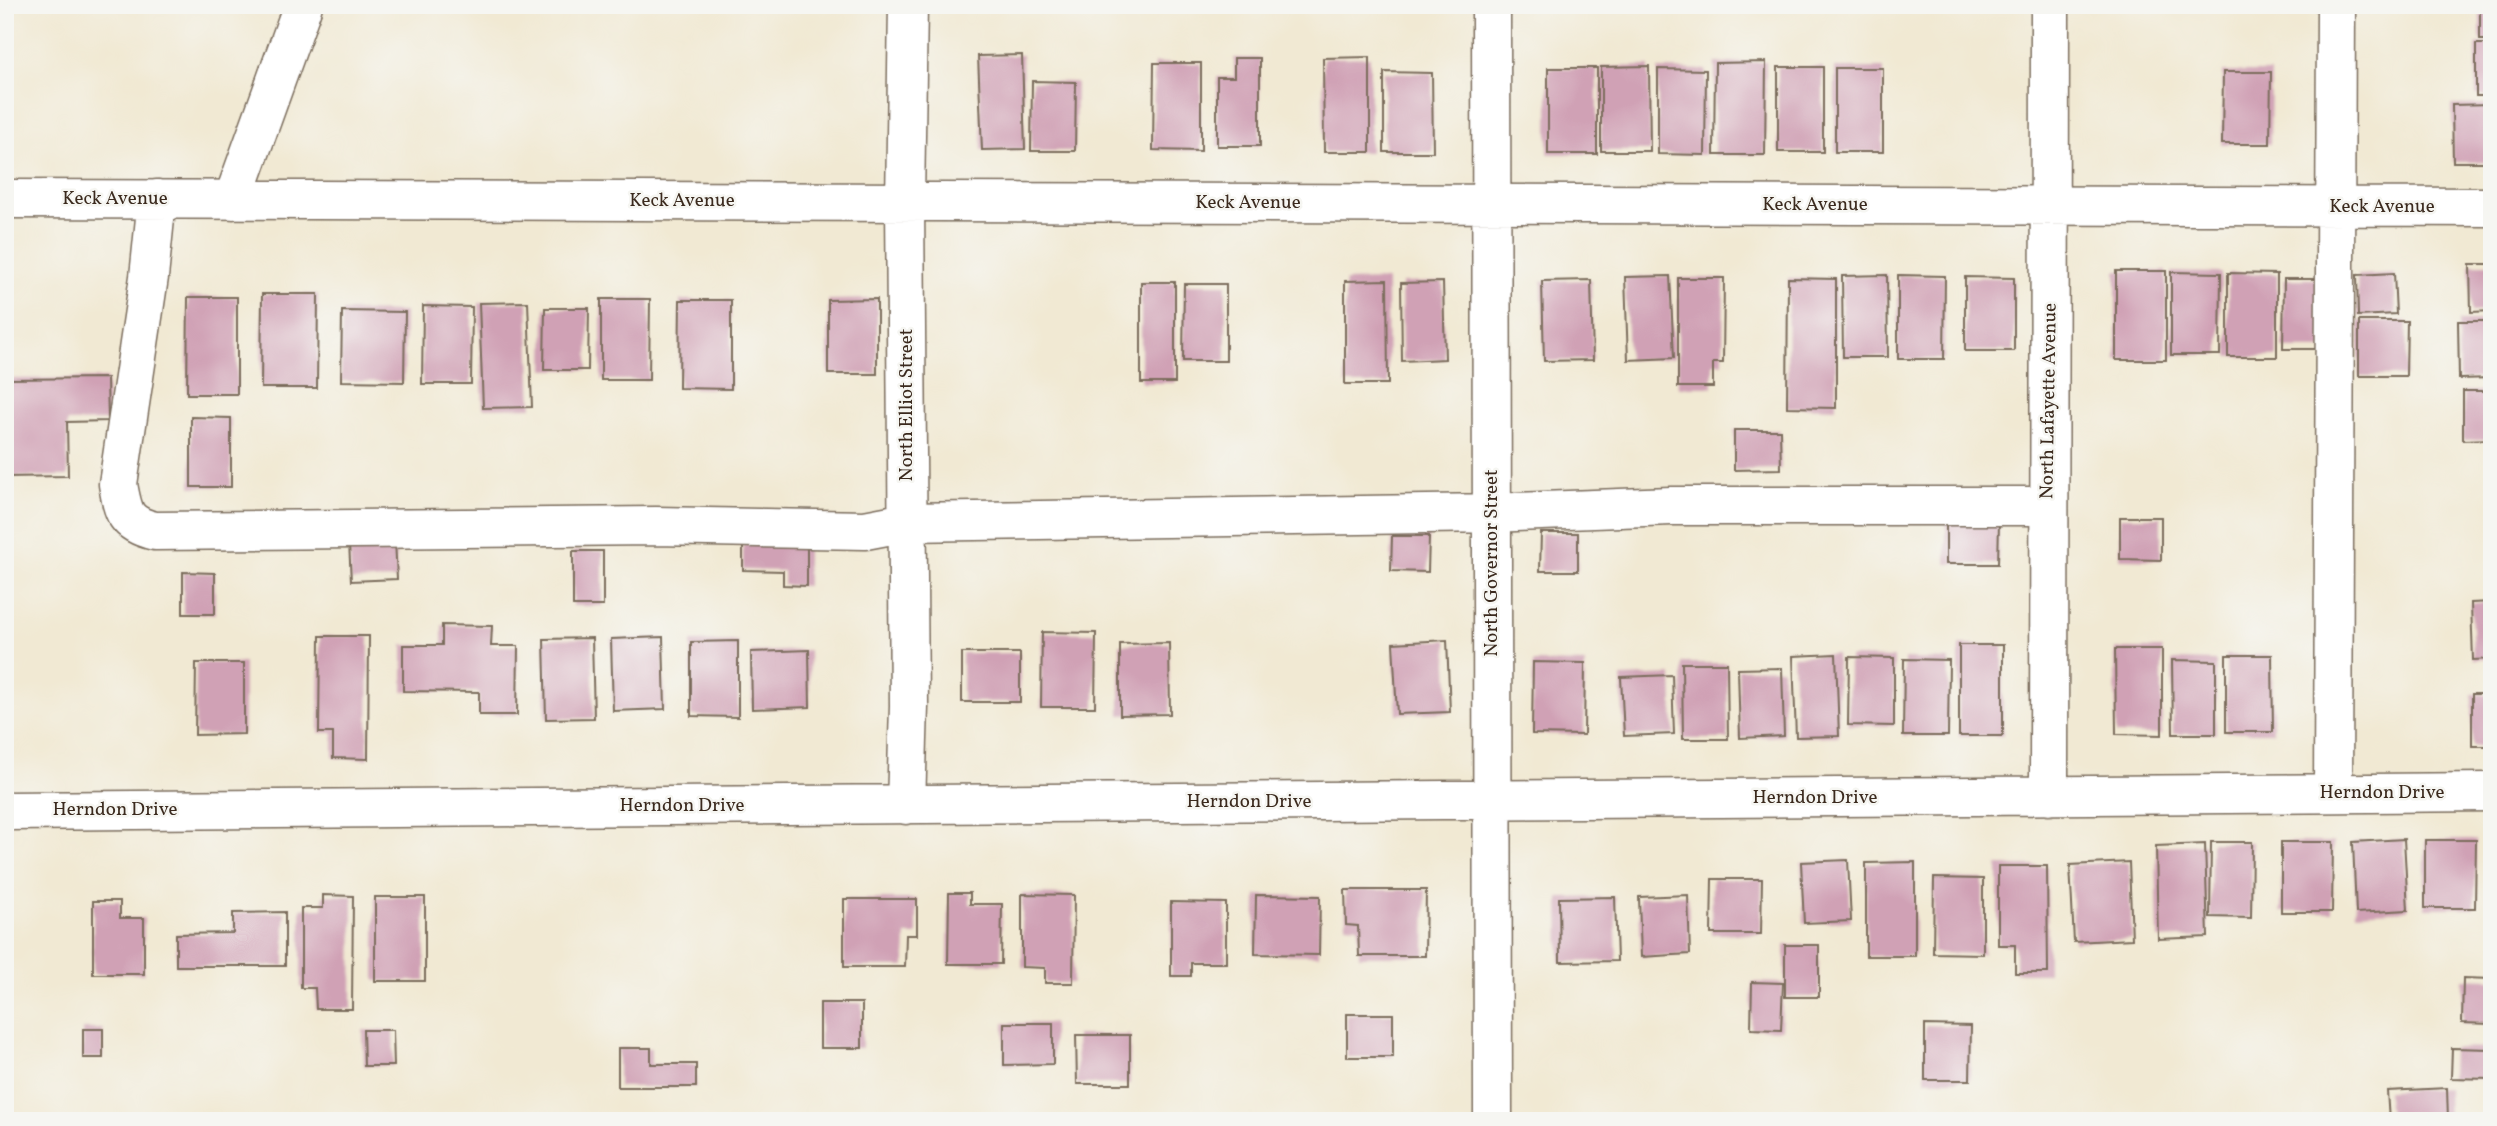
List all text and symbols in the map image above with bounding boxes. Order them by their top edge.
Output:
street label: Keck Avenue [62,186,168,212]
street label: Keck Avenue [629,188,735,214]
street label: Keck Avenue [1195,190,1301,216]
street label: Keck Avenue [1762,192,1868,218]
street label: Keck Avenue [2329,194,2435,220]
street label: North Lafayette Avenue [2034,303,2064,499]
street label: North Elliot Street [894,328,920,481]
street label: North Governor Street [1479,469,1505,657]
street label: Herndon Drive [2320,780,2444,806]
street label: Herndon Drive [1753,785,1877,811]
street label: Herndon Drive [1187,789,1311,815]
street label: Herndon Drive [620,793,744,819]
street label: Herndon Drive [53,797,177,823]

